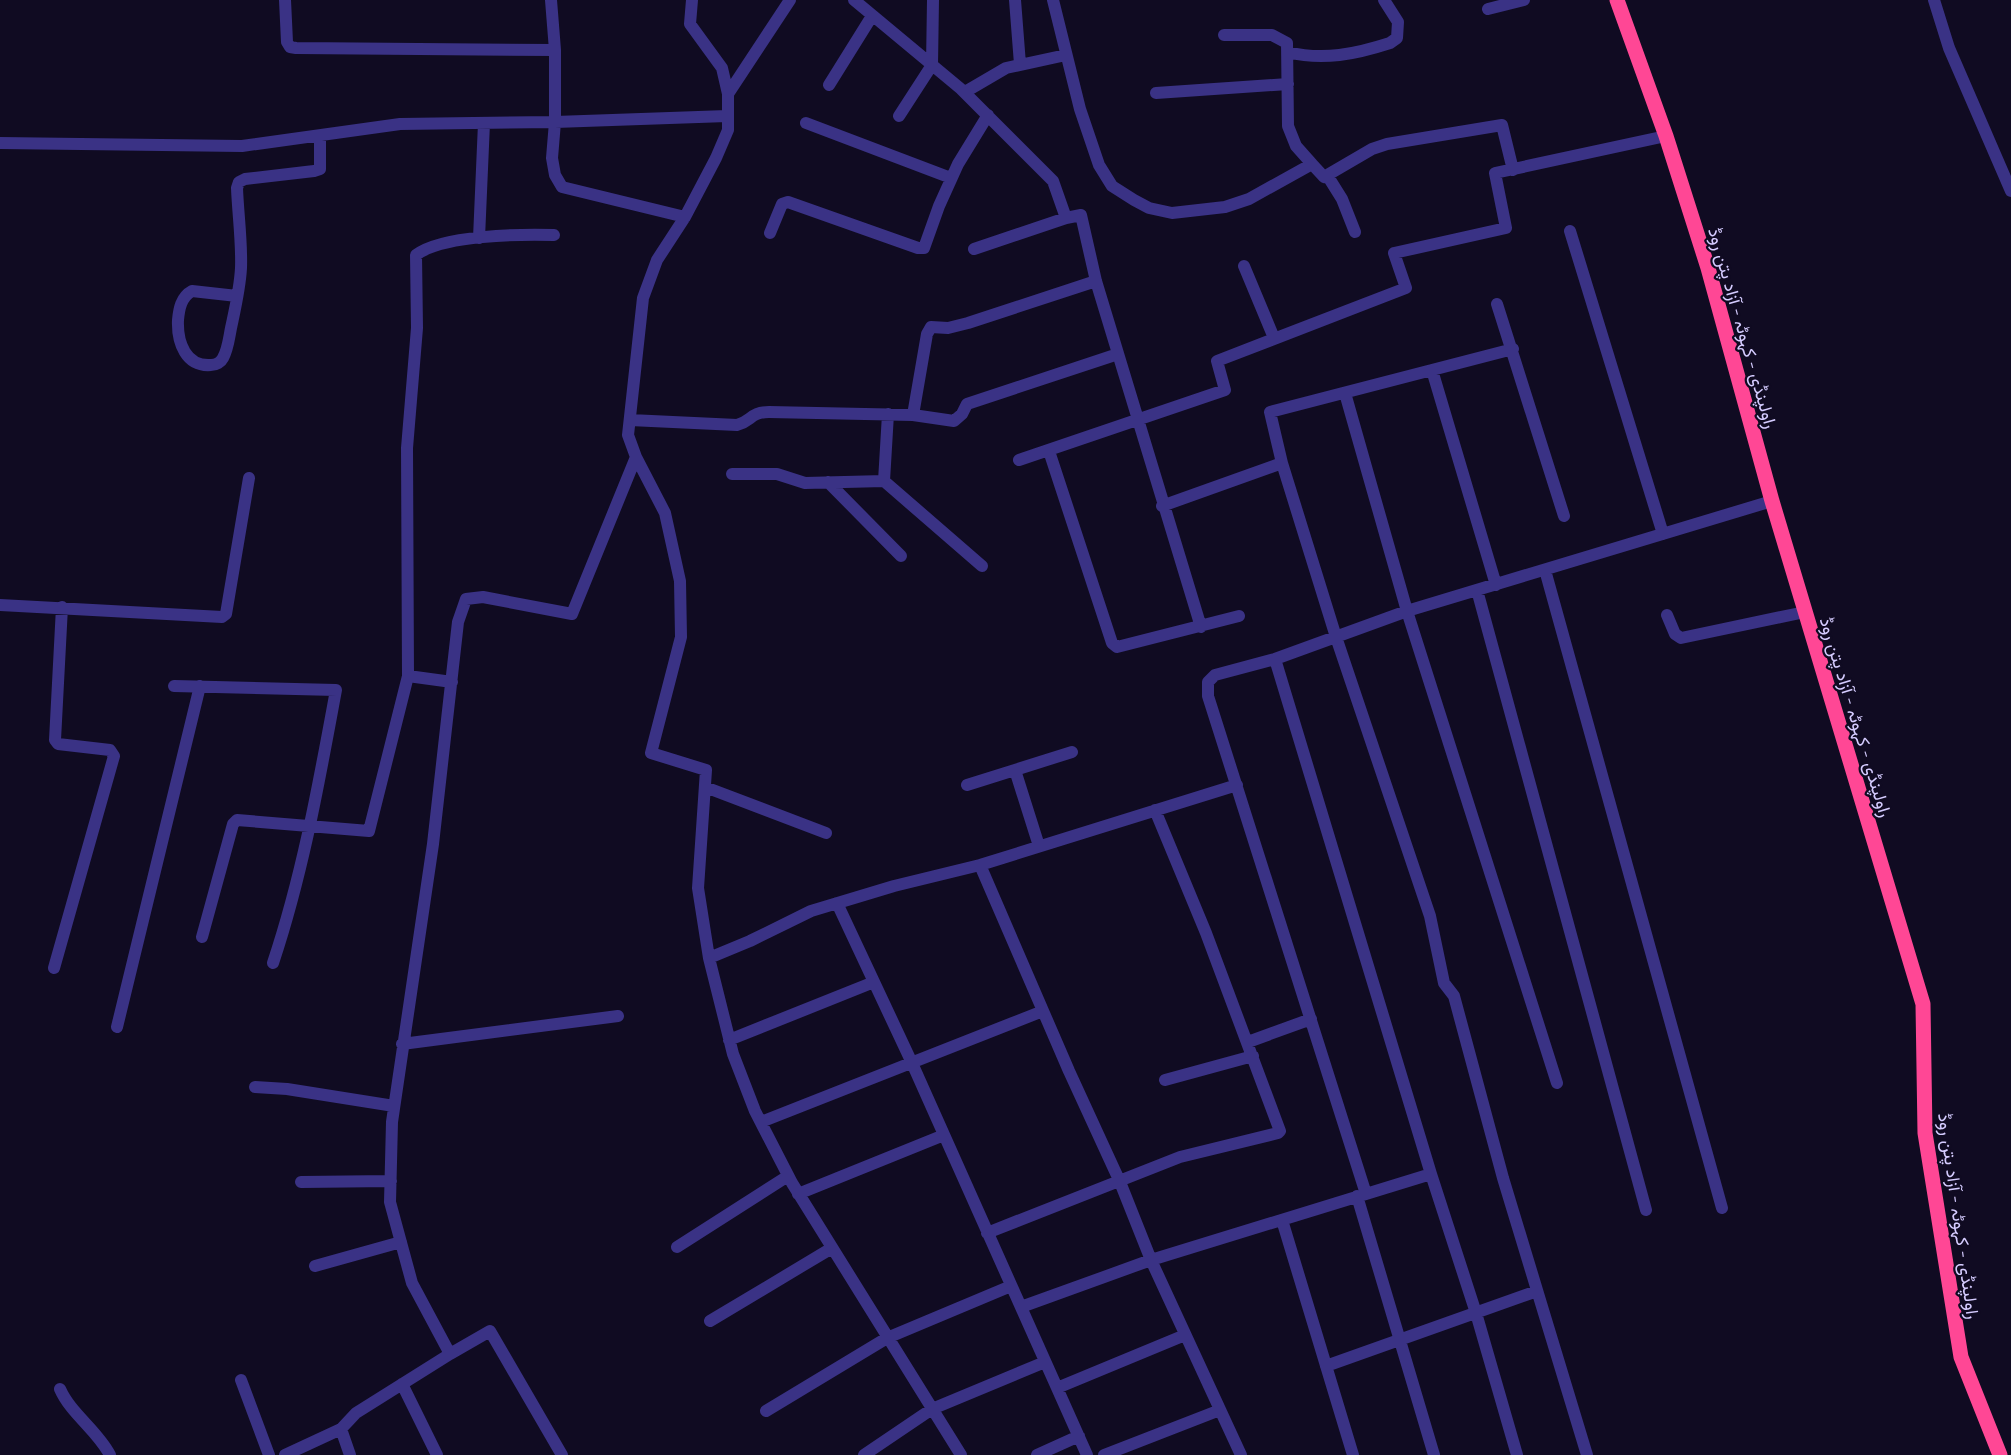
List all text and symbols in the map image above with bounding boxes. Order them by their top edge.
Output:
street label: راولپنڈی - کہوٹہ - آزاد پتن روڈ [1702,225,1782,431]
street label: راولپنڈی - کہوٹہ - آزاد پتن روڈ [1814,614,1896,820]
street label: راولپنڈی - کہوٹہ - آزاد پتن روڈ [1932,1112,1984,1321]

